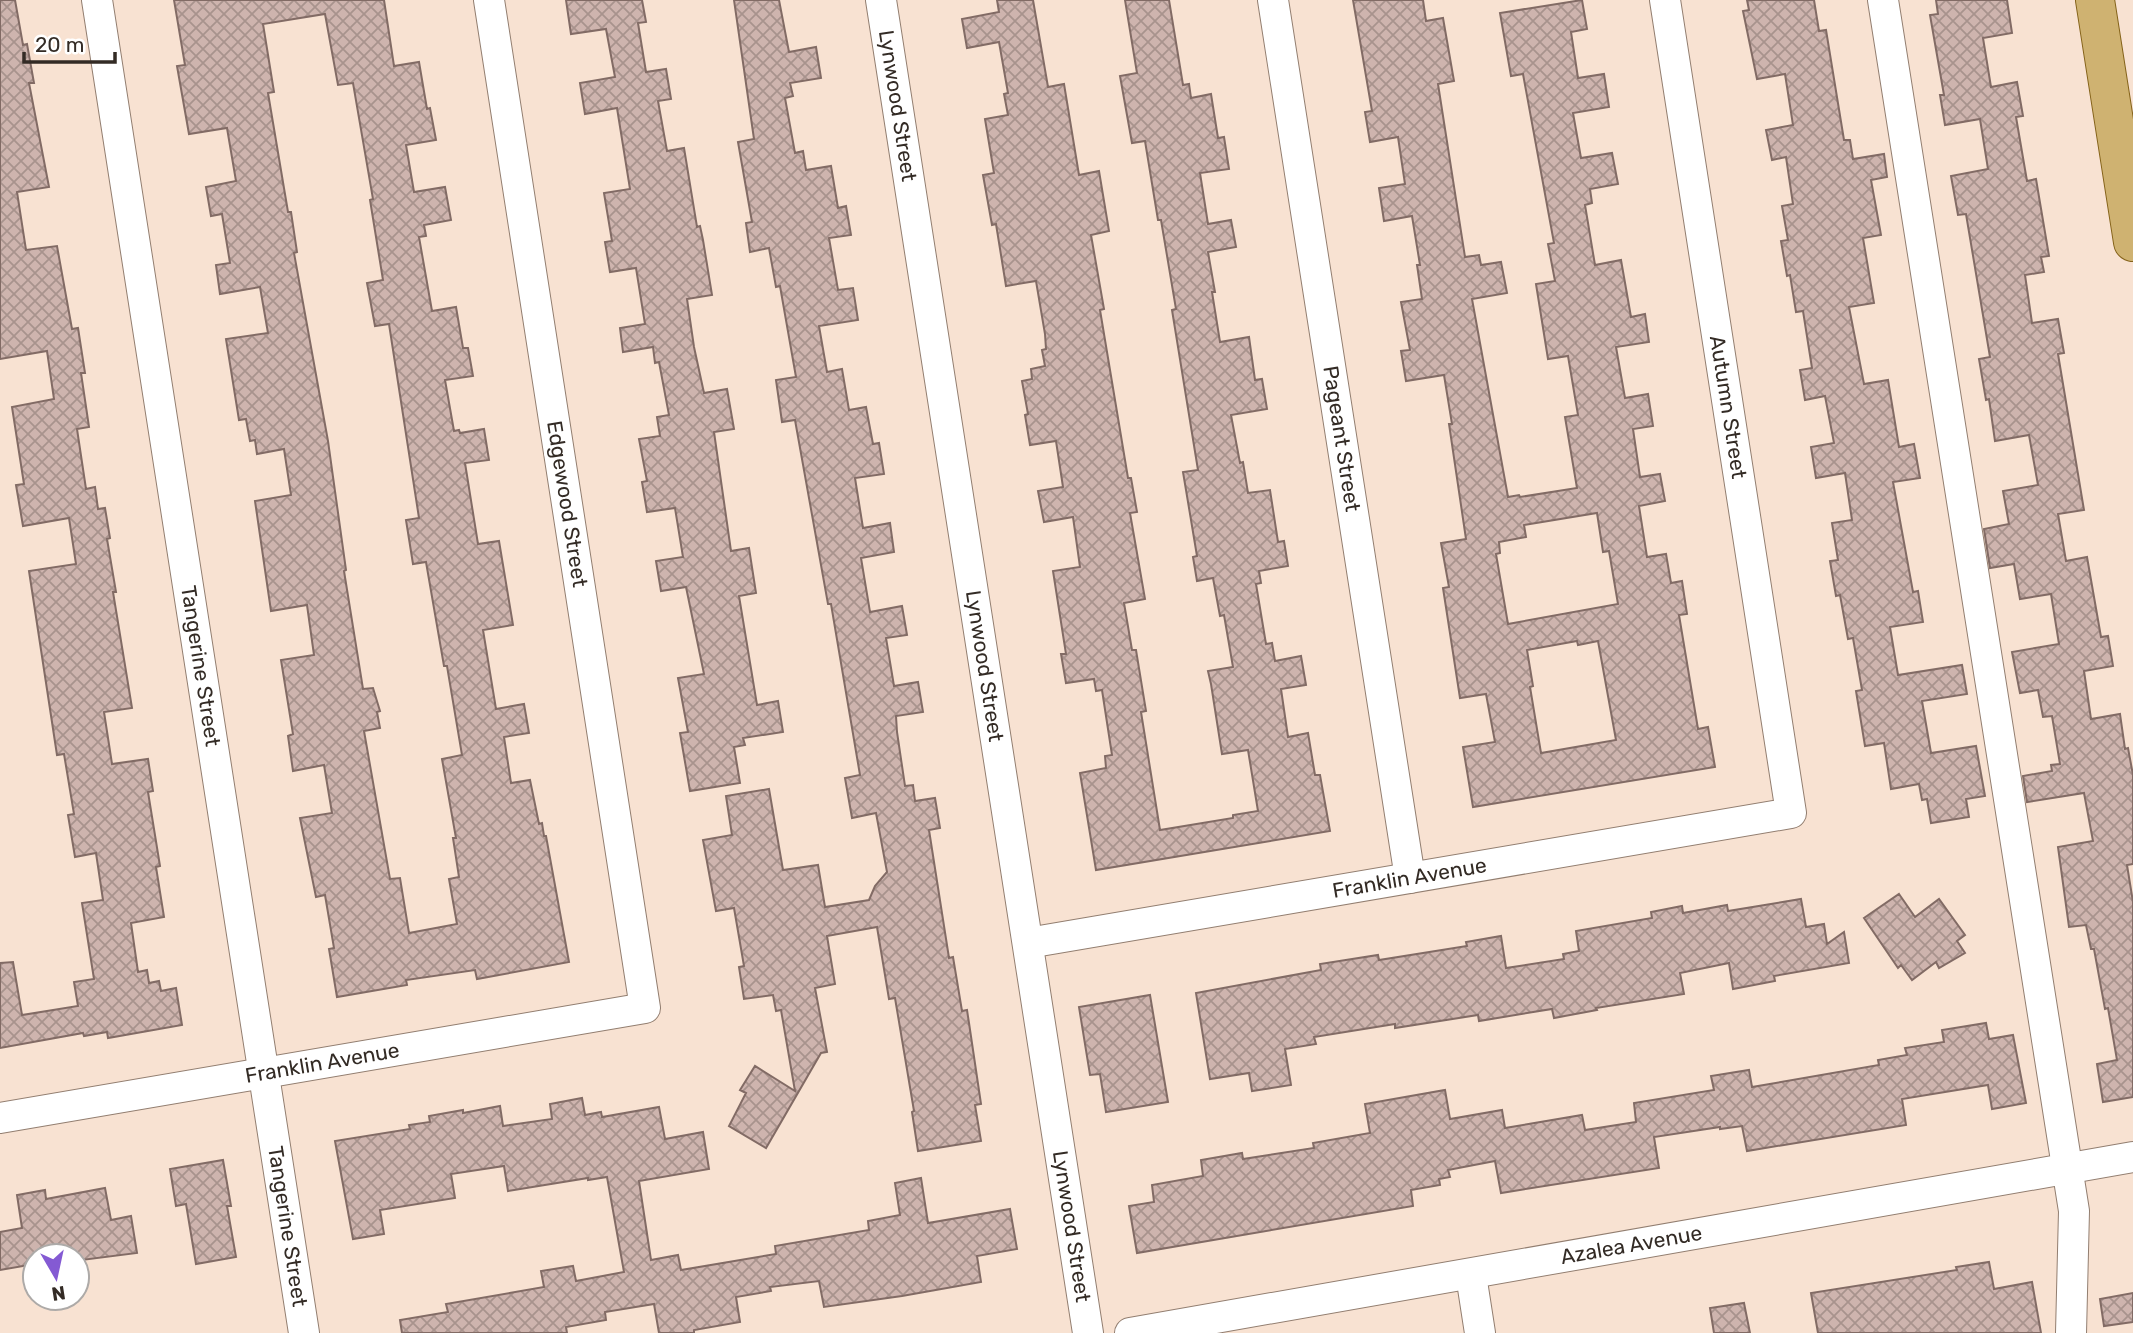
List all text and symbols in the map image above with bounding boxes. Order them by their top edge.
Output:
scale bar [24,21,116,65]
street label: Lynwood Street [874,28,922,183]
text: 20 m [35,32,84,57]
street label: Autumn Street [1705,334,1752,480]
street label: Pageant Street [1318,364,1366,513]
street label: Edgewood Street [542,419,593,589]
street label: Tangerine Street [176,584,226,748]
street label: Lynwood Street [961,588,1009,743]
street label: Franklin Avenue [1330,852,1488,903]
street label: Franklin Avenue [243,1037,401,1088]
street label: Tangerine Street [263,1144,313,1308]
street label: Lynwood Street [1048,1149,1096,1304]
street label: Azalea Avenue [1559,1220,1704,1269]
north arrow [21,1242,91,1312]
text: N [50,1281,67,1306]

